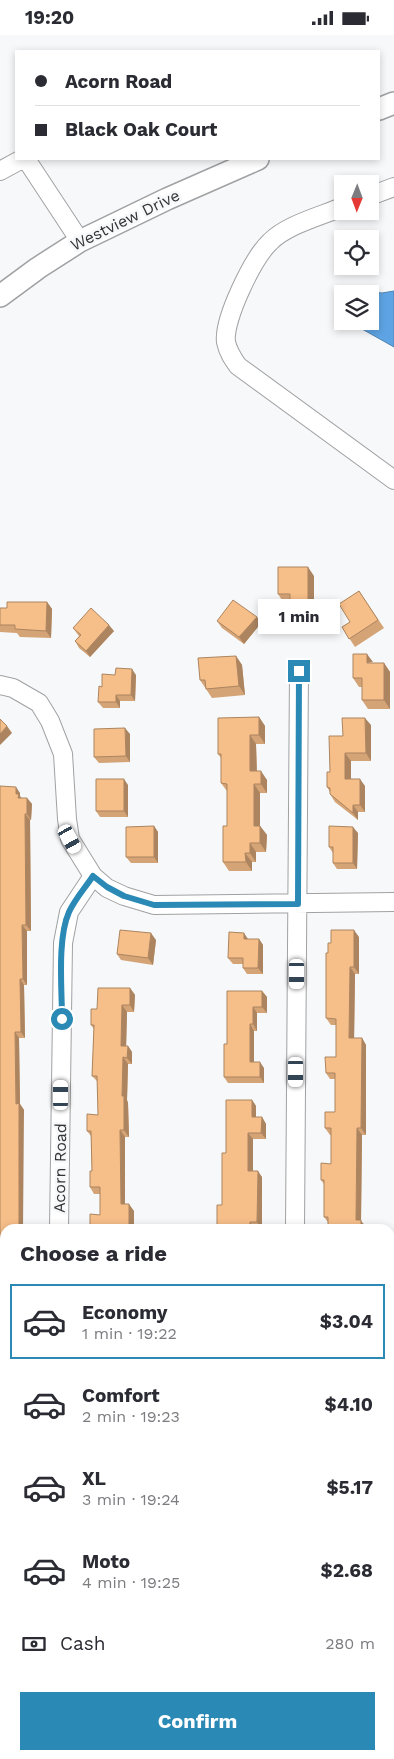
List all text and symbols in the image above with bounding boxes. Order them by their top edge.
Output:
text: 19:20 [25,6,74,29]
text: Acorn Road [65,70,172,93]
text: Black Oak Court [65,118,217,141]
north arrow [334,175,379,220]
map controls [334,175,379,330]
street label: Westview Drive [67,185,183,255]
button: locate [334,230,379,275]
button: layers [334,285,379,330]
callout: 1 min [258,599,340,633]
text: 1 min [278,607,320,626]
route end [288,660,310,682]
car [56,822,83,856]
car [289,959,304,989]
route start [51,1008,73,1030]
car [288,1057,303,1087]
car [53,1080,68,1110]
street label: Acorn Road [50,1123,70,1213]
text: Choose a ride [20,1241,167,1266]
icon: car [22,1299,67,1344]
text: Economy [82,1301,167,1324]
text: $3.04 [320,1310,373,1333]
text: 1 min · 19:22 [82,1324,177,1343]
icon: car [22,1382,67,1427]
text: Comfort [82,1384,160,1407]
text: $4.10 [325,1393,373,1416]
text: 2 min · 19:23 [82,1407,180,1426]
icon: car [22,1465,67,1510]
text: XL [82,1467,106,1490]
text: $5.17 [326,1476,373,1499]
text: 3 min · 19:24 [82,1490,180,1509]
icon: car [22,1548,67,1593]
text: Moto [82,1550,130,1573]
text: $2.68 [320,1559,373,1582]
text: 4 min · 19:25 [82,1573,180,1592]
icon: cash [20,1630,48,1658]
text: Cash [60,1632,106,1655]
text: 280 m [325,1634,375,1653]
button: Confirm [20,1692,375,1750]

